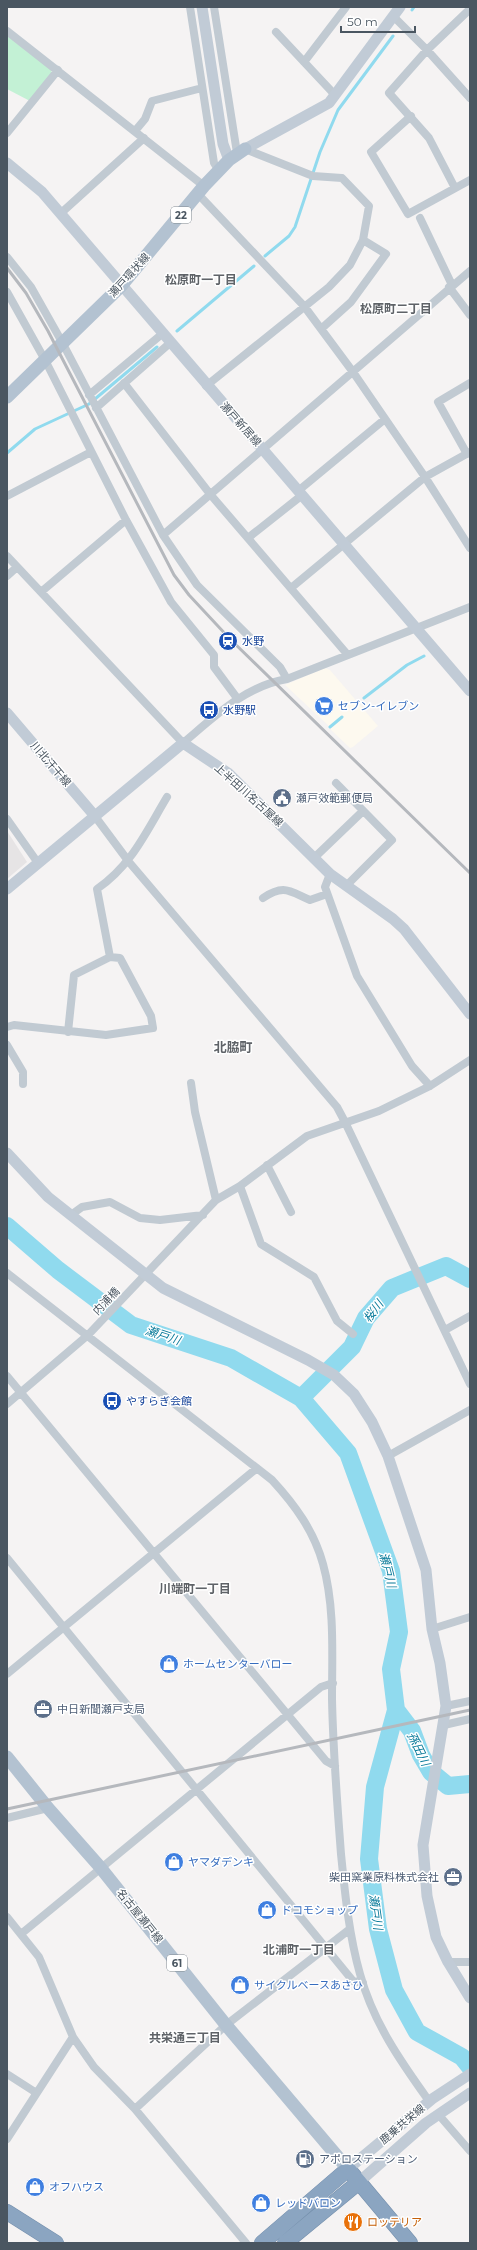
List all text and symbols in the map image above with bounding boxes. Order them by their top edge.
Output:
scale bar [341,8,415,34]
text: 50 m [347,14,378,29]
road number: 22 [171,207,191,223]
street label: 瀬戸環状線 [105,250,153,300]
district label: 松原町一丁目 [165,272,237,287]
district label: 松原町二丁目 [360,301,432,316]
street label: 瀬戸新居線 [217,399,265,449]
station icon: 水野 [217,630,239,652]
place label: 水野 [242,634,264,648]
supermarket icon: セブン-イレブン [313,695,335,717]
bus stop icon: 水野駅 [198,699,220,721]
place label: セブン-イレブン [338,699,419,713]
place label: 水野駅 [223,703,256,717]
street label: 川北汗干線 [28,739,74,789]
street label: 上半田川名古屋線 [212,760,286,830]
public building icon: 瀬戸效範郵便局 [271,787,293,809]
place label: 瀬戸效範郵便局 [296,791,373,805]
district label: 北脇町 [213,1039,253,1055]
street label: 内浦橋 [90,1284,122,1318]
water label: 桜川 [360,1295,388,1325]
water label: 瀬戸川 [144,1322,184,1348]
bus stop icon: やすらぎ会館 [101,1390,123,1412]
place label: やすらぎ会館 [126,1394,192,1408]
water label: 瀬戸川 [376,1551,400,1591]
district label: 川端町一丁目 [159,1581,231,1596]
shop icon: ホームセンターバロー [158,1653,180,1675]
place label: ホームセンターバロー [183,1657,293,1671]
office icon: 中日新聞瀬戸支局 [32,1698,54,1720]
place label: 中日新聞瀬戸支局 [57,1702,145,1716]
water label: 孫田川 [404,1730,435,1770]
shop icon: ヤマダデンキ [163,1851,185,1873]
place label: ヤマダデンキ [188,1855,254,1869]
office icon: 柴田窯業原料株式会社 [442,1866,464,1888]
place label: 柴田窯業原料株式会社 [329,1870,439,1884]
street label: 名古屋瀬戸線 [114,1886,166,1946]
water label: 瀬戸川 [366,1893,386,1933]
shop icon: ドコモショップ [256,1899,278,1921]
place label: ドコモショップ [281,1903,358,1917]
district label: 北浦町一丁目 [263,1942,335,1957]
road number: 61 [167,1955,187,1971]
shop icon: サイクルベースあさひ [229,1974,251,1996]
place label: サイクルベースあさひ [254,1978,363,1992]
district label: 共栄通三丁目 [149,2030,221,2045]
street label: 鹿乗共栄線 [376,2101,428,2147]
fuel station icon: アポロステーション [294,2148,316,2170]
place label: アポロステーション [319,2152,418,2166]
shop icon: オフハウス [24,2176,46,2198]
place label: オフハウス [49,2180,104,2194]
shop icon: レッドバロン [250,2192,272,2214]
place label: レッドバロン [275,2196,341,2210]
restaurant icon: ロッテリア [342,2211,364,2233]
place label: ロッテリア [367,2215,422,2229]

